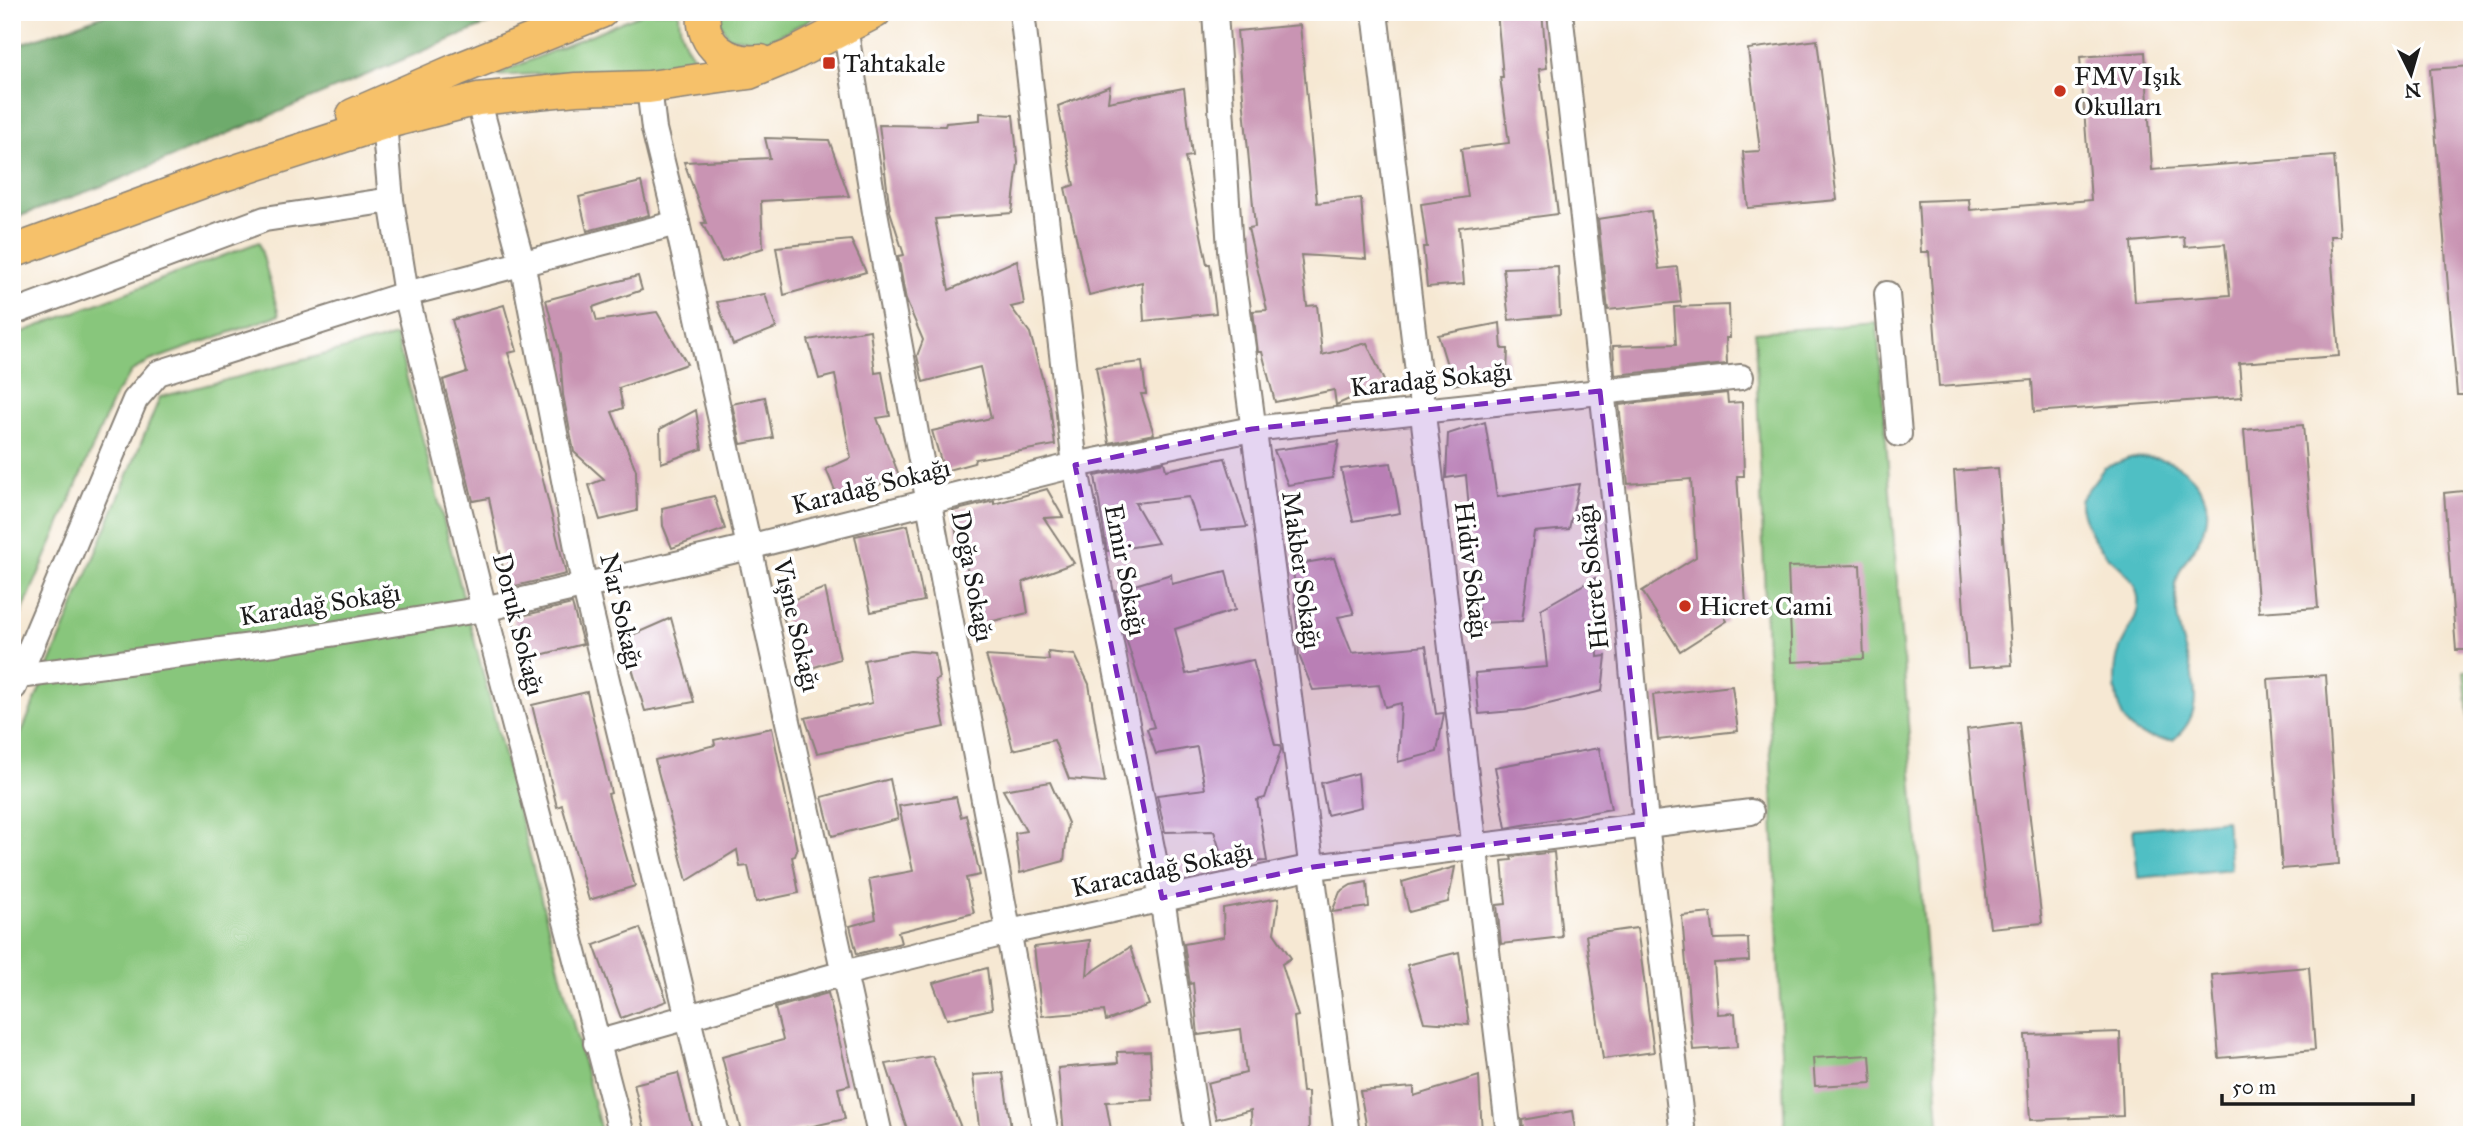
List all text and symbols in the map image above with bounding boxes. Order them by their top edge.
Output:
north arrow [2376,38,2446,108]
place label: Tahtakale [843,47,946,79]
marker: Tahtakale [821,55,837,71]
place label: FMV Işık Okulları [2074,60,2182,122]
text: N [2403,78,2421,103]
marker: FMV Işık Okulları [2052,83,2068,99]
street label: Karadağ Sokağı [1349,355,1513,403]
street label: Karadağ Sokağı [788,451,954,521]
street label: Makber Sokağı [1275,489,1329,651]
street label: Hidiv Sokağı [1448,500,1496,640]
street label: Emir Sokağı [1098,501,1154,639]
street label: Hicret Sokağı [1568,503,1616,651]
street label: Doğa Sokağı [945,508,1001,644]
street label: Doruk Sokağı [486,550,552,698]
street label: Nar Sokağı [593,550,651,672]
street label: Vişne Sokağı [766,554,828,695]
street label: Karadağ Sokağı [237,575,403,633]
place label: Hicret Cami [1699,590,1832,622]
marker: Hicret Cami [1677,598,1693,614]
street label: Karacadağ Sokağı [1069,834,1255,904]
scale bar [2222,1063,2412,1107]
text: 50 m [2232,1074,2277,1100]

